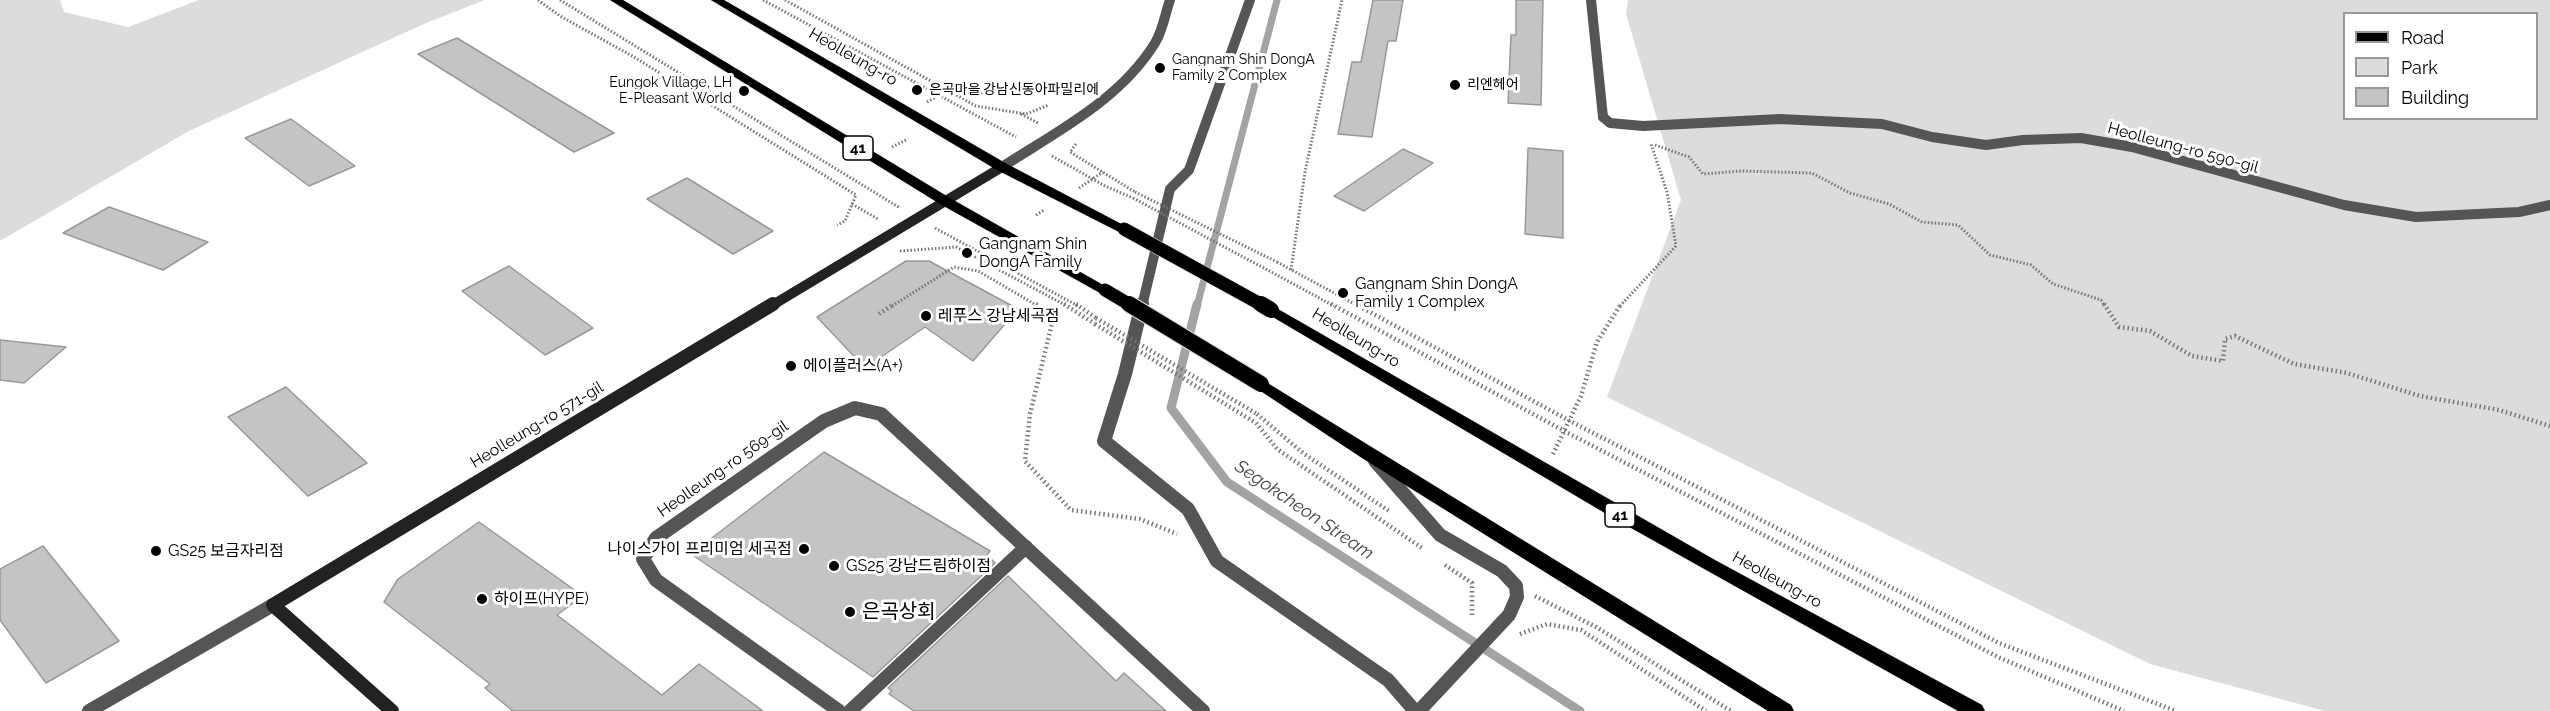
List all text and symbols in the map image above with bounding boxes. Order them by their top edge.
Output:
legend [2343,12,2538,120]
street label: Heolleung-ro [805,24,901,90]
text: Road [2401,27,2444,48]
place label: Gangnam Shin DongA Family 2 Complex [1172,52,1315,84]
text: Park [2401,57,2438,78]
marker: Gangnam Shin DongA Family 2 Complex [1153,61,1167,75]
place label: Eungok Village, LH E-Pleasant World [609,75,732,108]
place label: 리엔헤어 [1467,77,1519,93]
marker: 리엔헤어 [1448,78,1462,92]
place label: 은곡마을.강남신동아파밀리에 [929,82,1099,98]
marker: 은곡마을.강남신동아파밀리에 [910,83,924,97]
marker: Eungok Village, LH E-Pleasant World [737,84,751,98]
text: Building [2401,87,2469,108]
street label: Heolleung-ro 590-gil [2105,119,2261,177]
road number: 41 [843,136,873,160]
place label: Gangnam Shin DongA Family [979,234,1087,272]
marker: Gangnam Shin DongA Family [960,246,974,260]
place label: Gangnam Shin DongA Family 1 Complex [1355,274,1518,312]
marker: Gangnam Shin DongA Family 1 Complex [1336,286,1350,300]
street label: Heolleung-ro [1309,304,1403,372]
place label: 레푸스 강남세곡점 [938,306,1060,326]
marker: 레푸스 강남세곡점 [919,309,933,323]
place label: 에이플러스(A+) [803,356,903,376]
marker: 에이플러스(A+) [784,359,798,373]
street label: Heolleung-ro 571-gil [467,378,607,472]
street label: Heolleung-ro 569-gil [654,417,792,521]
water label: Segokcheon Stream [1230,455,1378,565]
road number: 41 [1605,503,1635,527]
place label: 나이스가이 프리미엄 세곡점 [607,539,792,559]
place label: GS25 보금자리점 [168,541,284,561]
marker: 나이스가이 프리미엄 세곡점 [797,542,811,556]
marker: GS25 보금자리점 [149,544,163,558]
street label: Heolleung-ro [1729,548,1825,612]
place label: GS25 강남드림하이점 [846,556,991,576]
marker: GS25 강남드림하이점 [827,559,841,573]
place label: 하이프(HYPE) [494,589,589,609]
marker: 하이프(HYPE) [475,592,489,606]
place label: 은곡상회 [862,600,936,624]
marker: 은곡상회 [843,605,857,619]

